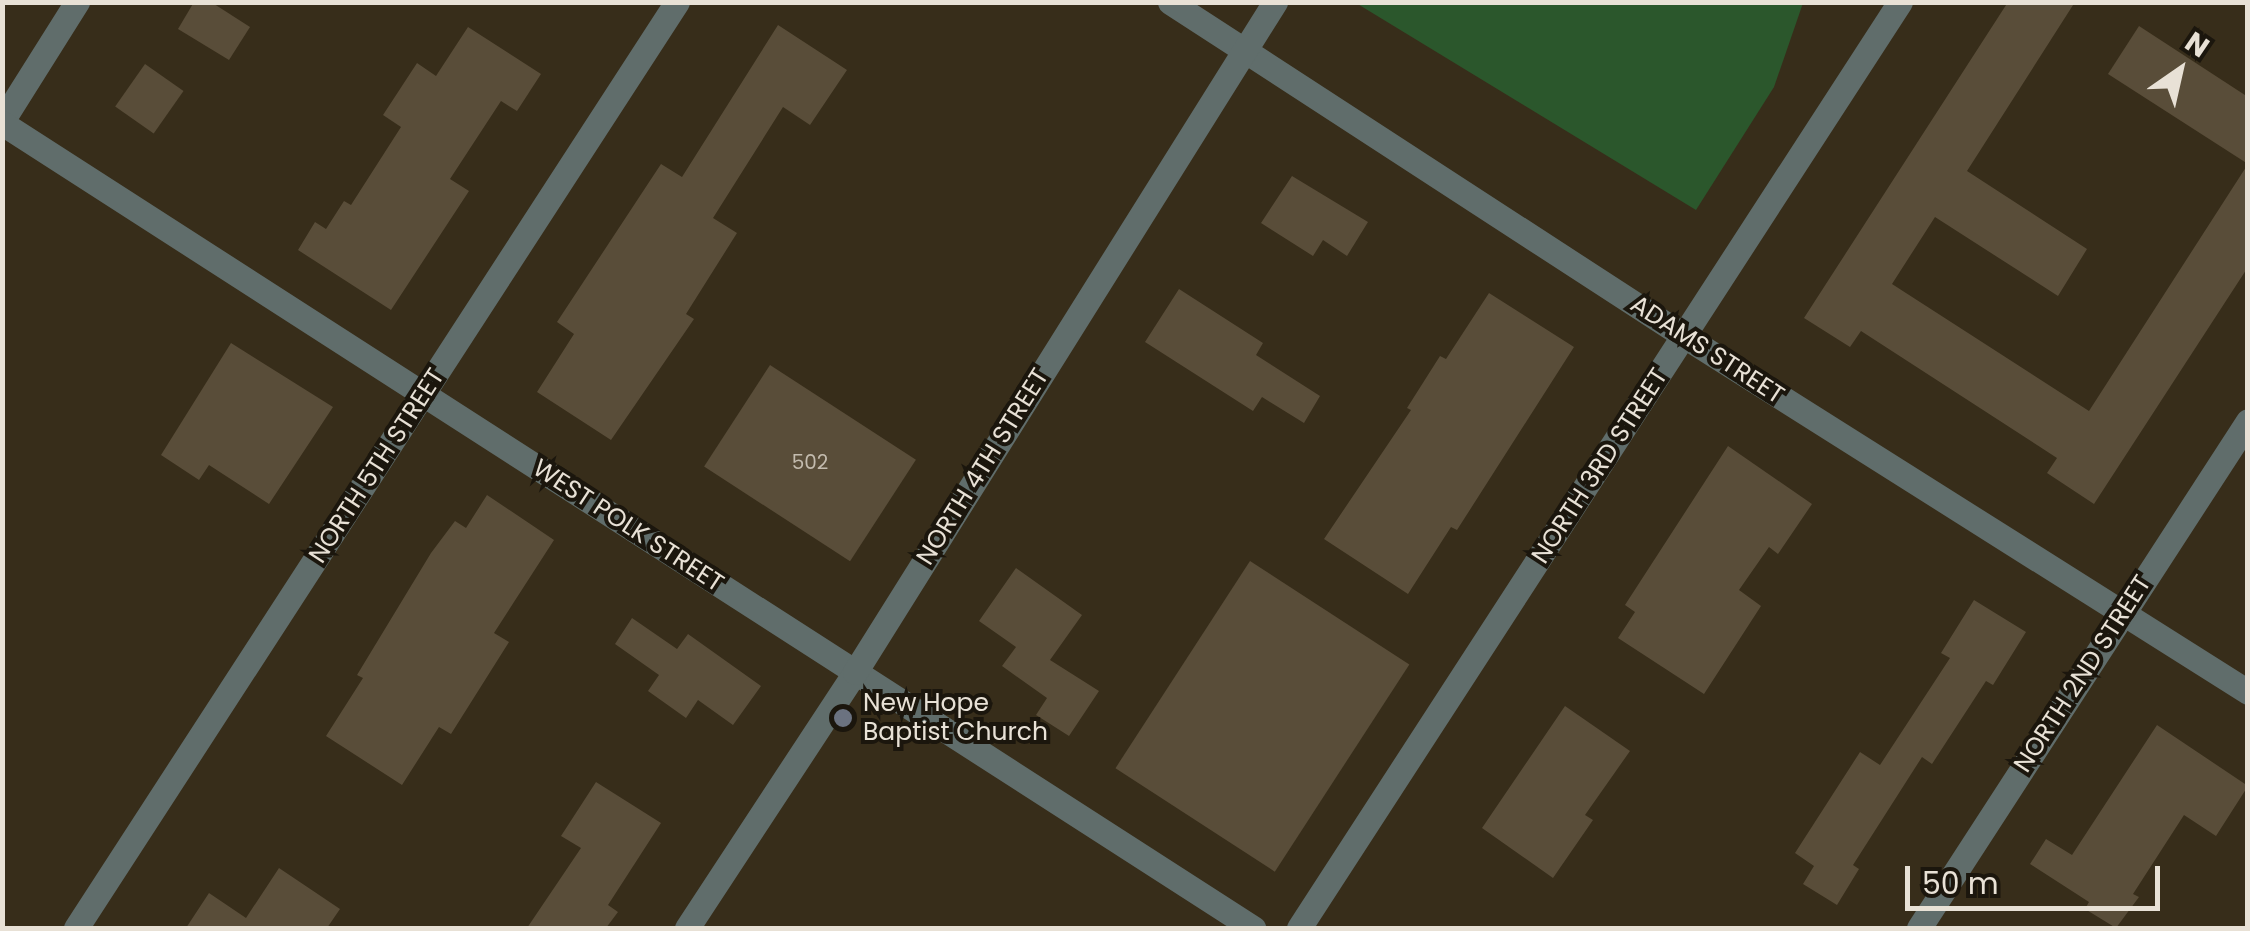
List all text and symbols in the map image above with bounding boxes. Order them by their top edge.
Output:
north arrow [2130,20,2230,120]
text: N [2177,23,2217,67]
street label: ADAMS STREET [1625,289,1789,411]
street label: NORTH 5TH STREET [303,363,451,569]
street label: NORTH 4TH STREET [910,363,1056,571]
street label: NORTH 3RD STREET [1526,363,1674,569]
house number: 502 [792,450,828,474]
street label: WEST POLK STREET [527,453,729,599]
street label: NORTH 2ND STREET [2008,570,2158,778]
place label: New Hope Baptist Church [863,689,1048,748]
marker: New Hope Baptist Church [832,707,854,729]
scale bar [1910,846,2165,908]
text: 50 m [1922,862,1999,905]

